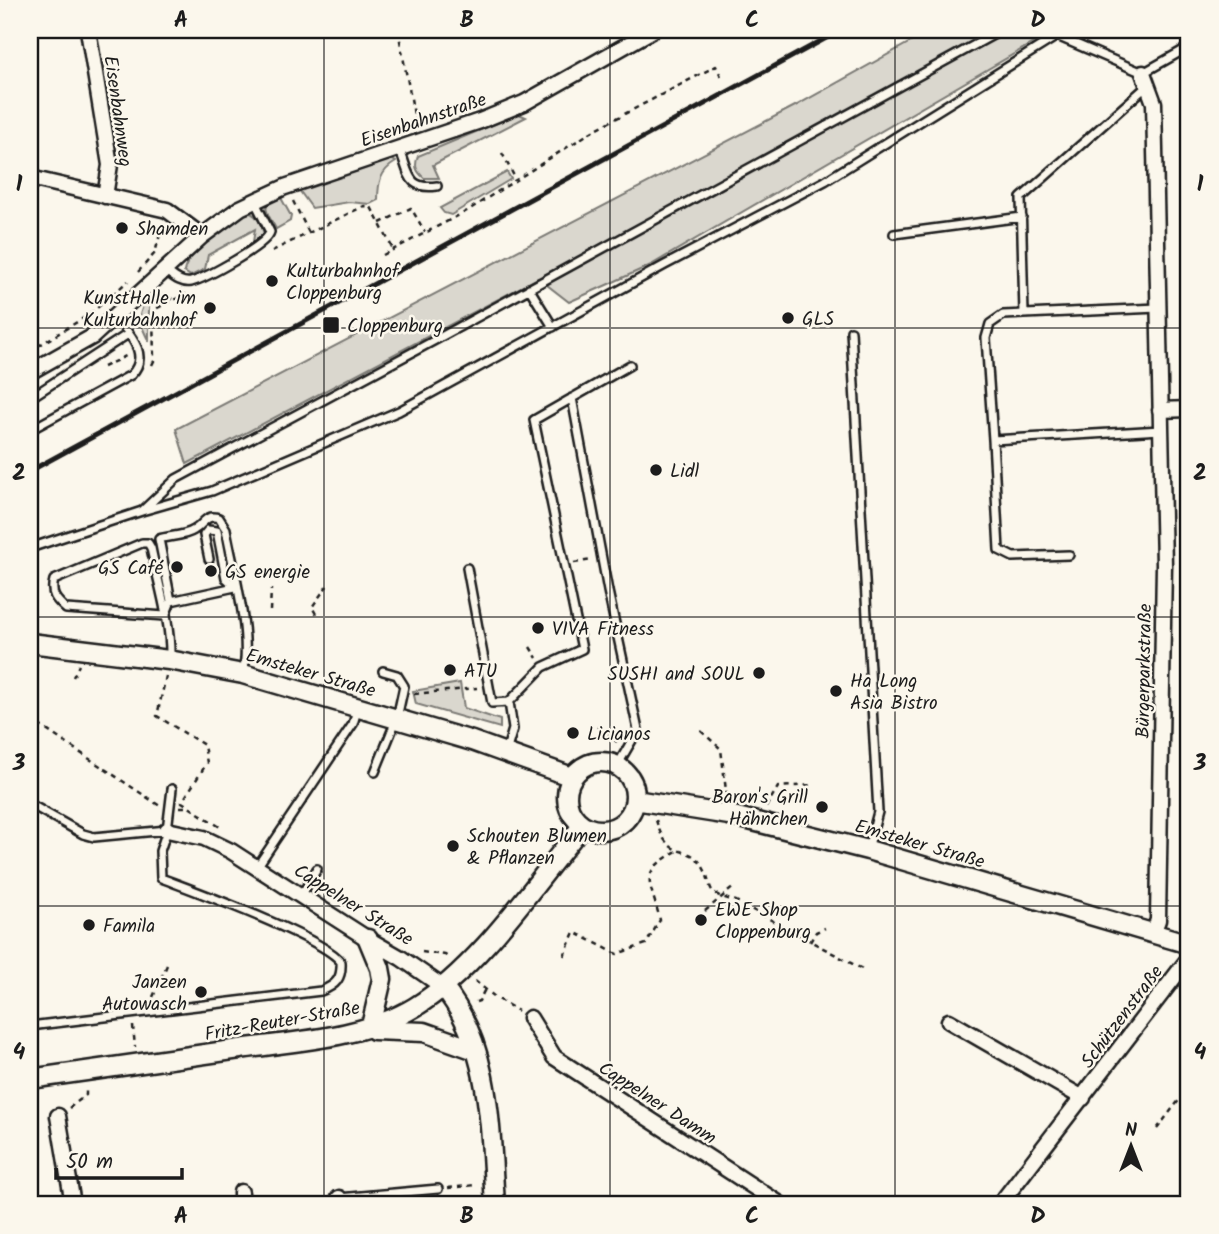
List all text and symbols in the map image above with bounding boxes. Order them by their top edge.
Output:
text: A [174,3,188,39]
text: B [460,3,474,39]
text: C [745,3,759,39]
text: D [1030,3,1046,39]
street label: Eisenbahnweg [94,54,140,169]
street label: Eisenbahnstraße [356,85,491,157]
text: 1 [16,167,23,203]
text: 1 [1197,167,1204,203]
place label: Shamden [136,215,208,245]
marker: Shamden [114,220,130,236]
place label: Kulturbahnhof Cloppenburg [286,257,401,309]
marker: Kulturbahnhof Cloppenburg [264,273,280,289]
place label: KunstHalle im Kulturbahnhof [83,284,198,336]
marker: KunstHalle im Kulturbahnhof [202,300,218,316]
place label: GLS [802,305,834,335]
marker: GLS [780,310,796,326]
place label: Cloppenburg [347,312,443,342]
marker: Cloppenburg [321,315,341,335]
text: 2 [12,456,26,492]
text: 2 [1193,456,1207,492]
place label: Lidl [670,457,699,487]
marker: Lidl [648,462,664,478]
place label: GS Café [98,554,164,584]
place label: GS energie [225,558,310,588]
marker: GS Café [169,559,185,575]
marker: GS energie [203,563,219,579]
street label: Bürgerparkstraße [1129,603,1161,739]
place label: VIVA Fitness [552,615,654,645]
marker: VIVA Fitness [530,620,546,636]
street label: Emsteker Straße [242,641,379,707]
place label: ATU [464,657,497,687]
place label: SUSHI and SOUL [608,660,745,690]
marker: ATU [442,662,458,678]
marker: SUSHI and SOUL [751,665,767,681]
place label: Ha Long Asia Bistro [850,667,938,719]
marker: Ha Long Asia Bistro [828,683,844,699]
place label: Licianos [587,720,651,750]
marker: Licianos [565,725,581,741]
text: 3 [12,746,26,782]
text: 3 [1193,746,1207,782]
place label: Baron's Grill Hähnchen [712,783,808,835]
marker: Baron's Grill Hähnchen [814,799,830,815]
street label: Emsteker Straße [851,812,988,878]
place label: Schouten Blumen & Pflanzen [467,822,607,874]
marker: Schouten Blumen & Pflanzen [445,838,461,854]
street label: Cappelner Straße [287,857,419,955]
place label: EWE Shop Cloppenburg [715,896,811,948]
place label: Famila [103,912,155,942]
marker: EWE Shop Cloppenburg [693,912,709,928]
marker: Famila [81,917,97,933]
street label: Schützenstraße [1074,959,1172,1075]
place label: Janzen Autowasch [102,968,187,1020]
marker: Janzen Autowasch [193,984,209,1000]
street label: Fritz-Reuter-Straße [202,993,363,1050]
text: 4 [13,1035,26,1071]
text: 4 [1194,1035,1207,1071]
street label: Cappelner Damm [592,1054,722,1153]
north arrow [1096,1112,1166,1182]
text: N [1125,1116,1137,1146]
scale bar [56,1136,182,1180]
text: 50 m [66,1146,113,1179]
text: A [174,1199,188,1234]
text: B [460,1199,474,1234]
text: C [745,1199,759,1234]
text: D [1030,1199,1046,1234]

